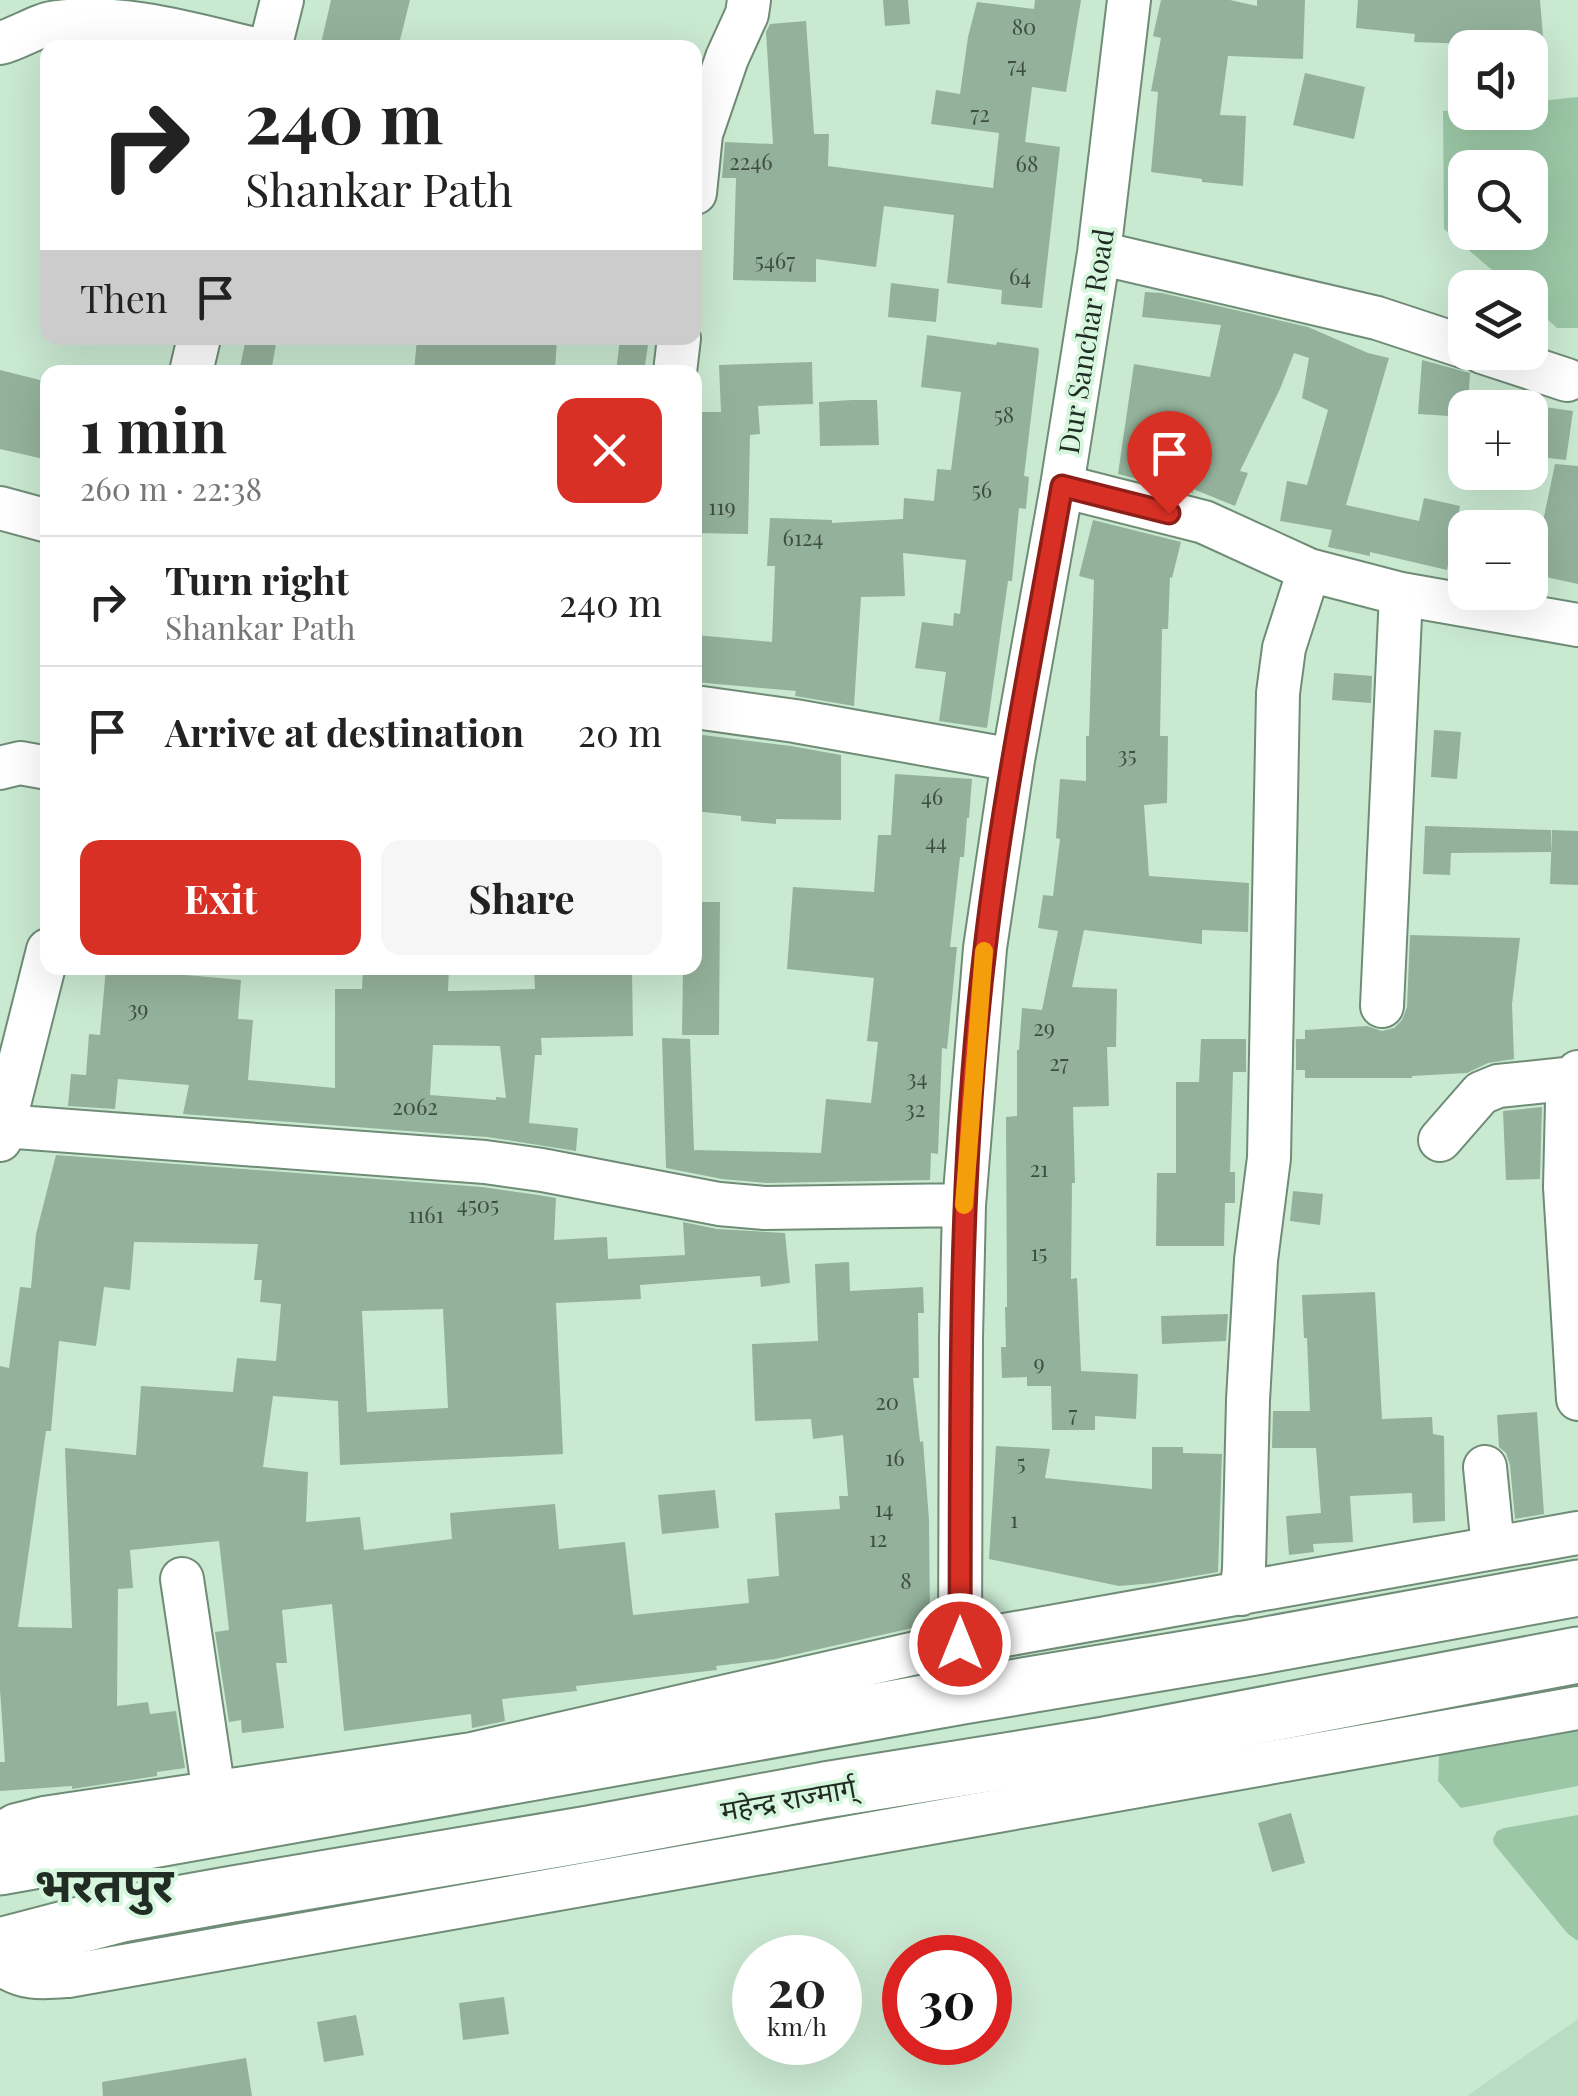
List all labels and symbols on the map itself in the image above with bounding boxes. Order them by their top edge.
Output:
house number: 80 [1012,11,1036,41]
house number: 74 [1007,49,1027,79]
house number: 72 [970,98,990,128]
house number: 2246 [729,146,773,176]
house number: 68 [1016,148,1038,178]
street label: Dur Sanchar Road [1049,226,1121,456]
house number: 5467 [755,245,795,275]
house number: 64 [1009,261,1031,291]
house number: 58 [994,399,1014,429]
pin [1127,411,1212,514]
house number: 56 [972,474,992,504]
house number: 119 [708,491,736,521]
house number: 6124 [783,522,824,552]
house number: 35 [1117,739,1137,769]
house number: 46 [921,781,943,811]
house number: 44 [925,826,947,856]
house number: 39 [127,993,149,1023]
house number: 29 [1033,1012,1055,1042]
house number: 27 [1049,1047,1069,1077]
house number: 34 [907,1062,928,1092]
house number: 2062 [392,1091,438,1121]
house number: 32 [905,1093,925,1123]
house number: 21 [1030,1153,1048,1183]
house number: 4505 [457,1189,499,1219]
house number: 1161 [408,1199,444,1229]
house number: 15 [1030,1237,1048,1267]
house number: 9 [1033,1347,1045,1377]
house number: 20 [875,1386,899,1416]
house number: 7 [1069,1398,1078,1428]
house number: 16 [885,1442,905,1472]
house number: 5 [1016,1447,1026,1477]
house number: 14 [874,1493,894,1523]
house number: 1 [1010,1504,1018,1534]
house number: 12 [869,1523,887,1553]
house number: 8 [900,1565,912,1595]
position arrow [908,1592,1012,1696]
street label: महेन्द्र राज्मार्ग् [718,1767,863,1829]
district label: भरतपुर [34,1850,174,1915]
speed limit sign: 30 [882,1935,1012,2065]

